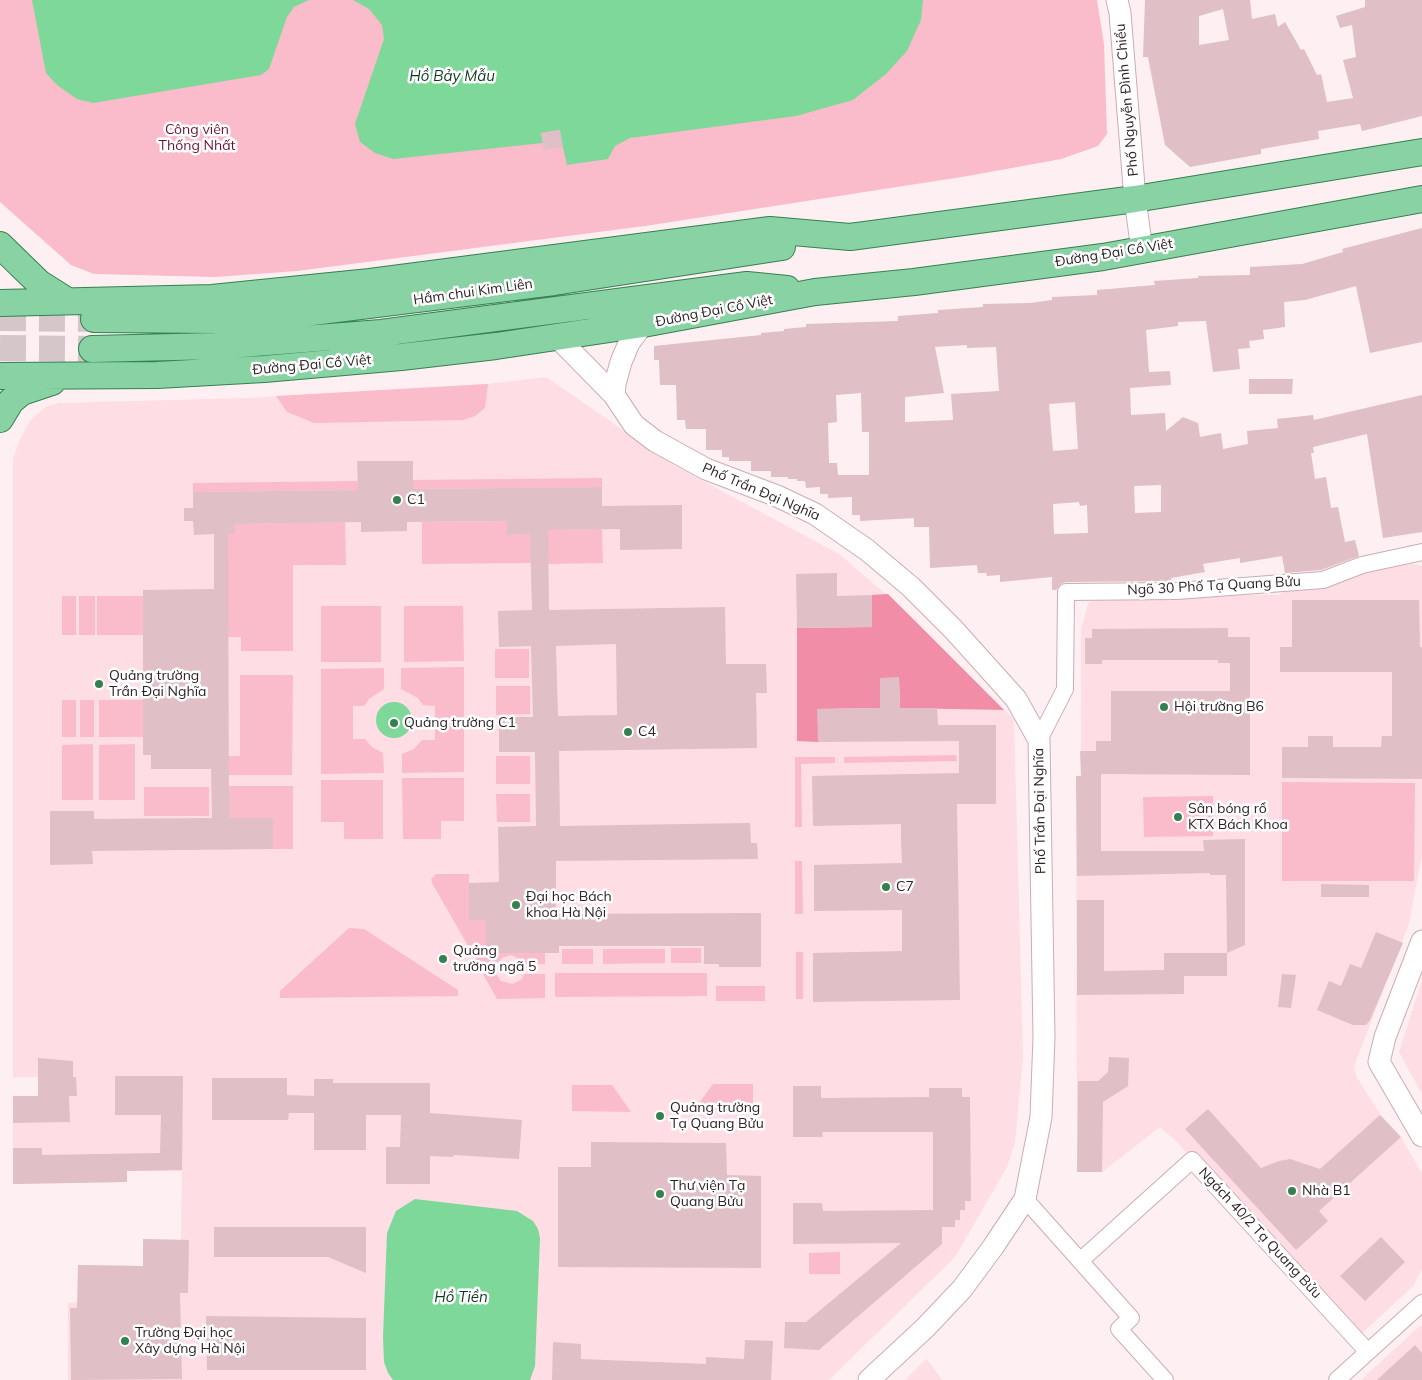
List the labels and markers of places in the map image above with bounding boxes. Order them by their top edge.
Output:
place label: C1 [407,492,425,508]
marker: C1 [391,494,403,506]
place label: Quảng trường Trần Đại Nghĩa [109,668,206,700]
marker: Quảng trường Trần Đại Nghĩa [93,678,105,690]
place label: Hội trường B6 [1174,699,1264,715]
marker: Hội trường B6 [1158,701,1170,713]
place label: Quảng trường C1 [404,715,516,731]
marker: Quảng trường C1 [388,717,400,729]
place label: C4 [638,724,656,740]
marker: C4 [622,726,634,738]
place label: Sân bóng rổ KTX Bách Khoa [1188,801,1288,834]
marker: Sân bóng rổ KTX Bách Khoa [1172,811,1184,823]
place label: C7 [896,879,914,895]
marker: C7 [880,881,892,893]
place label: Đại học Bách khoa Hà Nội [526,889,612,922]
marker: Đại học Bách khoa Hà Nội [510,899,522,911]
place label: Quảng trường ngã 5 [453,943,536,976]
marker: Quảng trường ngã 5 [437,953,449,965]
place label: Quảng trường Tạ Quang Bửu [670,1100,764,1132]
marker: Quảng trường Tạ Quang Bửu [654,1110,666,1122]
place label: Thư viện Tạ Quang Bửu [670,1178,745,1210]
place label: Nhà B1 [1302,1183,1351,1199]
marker: Nhà B1 [1286,1185,1298,1197]
marker: Thư viện Tạ Quang Bửu [654,1188,666,1200]
place label: Trường Đại học Xây dựng Hà Nội [135,1325,245,1358]
marker: Trường Đại học Xây dựng Hà Nội [119,1335,131,1347]

